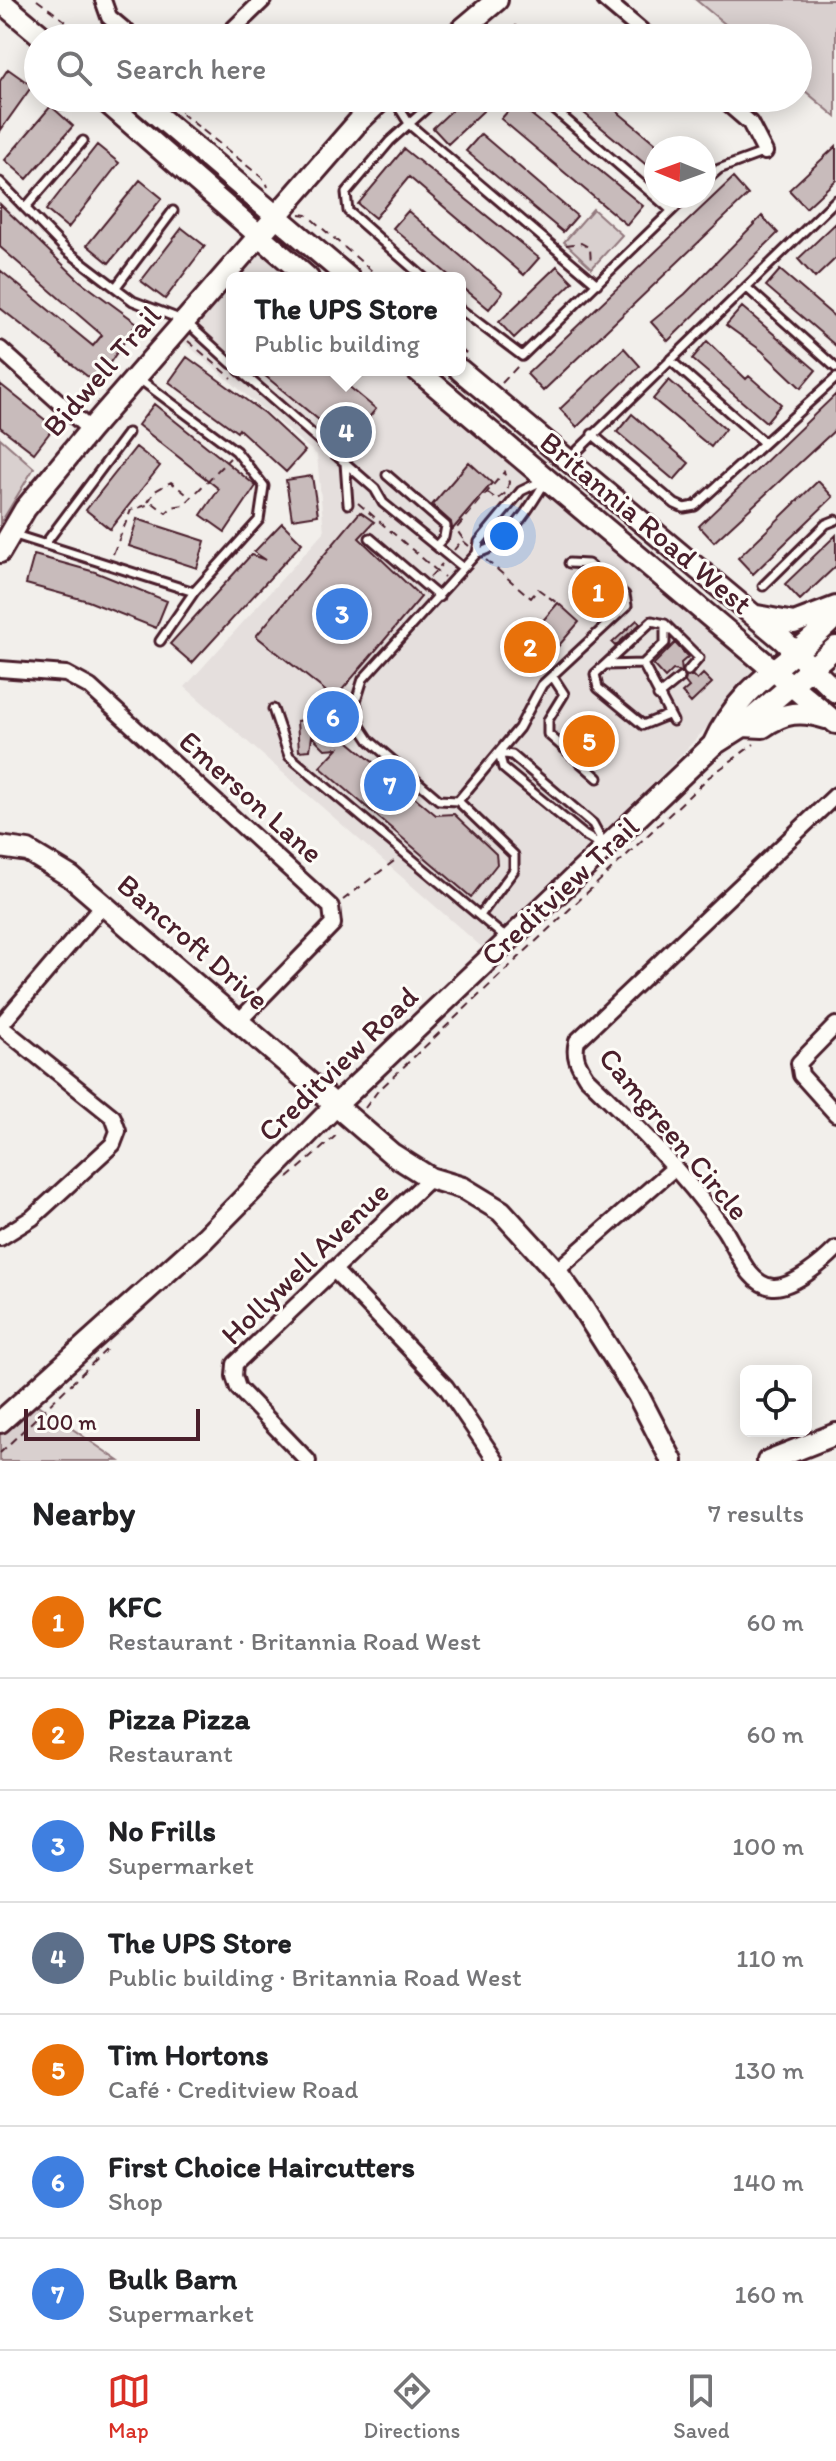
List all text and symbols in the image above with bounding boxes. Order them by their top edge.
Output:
search box [24,24,812,112]
icon: search [52,46,96,90]
text: Search here [116,50,266,87]
north arrow [644,136,716,208]
popup [226,272,466,376]
text: The UPS Store [254,290,438,327]
street label: Bidwell Trail [35,297,169,444]
text: Public building [254,327,420,359]
pin: 4 [320,402,372,462]
street label: Britannia Road West [533,423,760,622]
your location [484,516,524,556]
pin: 1 [572,562,624,622]
pin: 3 [316,584,368,644]
pin: 2 [504,617,556,677]
pin: 6 [307,687,359,747]
pin: 5 [563,711,615,771]
street label: Emerson Lane [172,722,331,871]
pin: 7 [364,755,416,815]
street label: Creditview Trail [473,808,647,973]
street label: Bancroft Drive [110,866,277,1018]
street label: Creditview Road [250,978,425,1149]
street label: Camgreen Circle [591,1040,758,1228]
street label: Hollywell Avenue [213,1173,397,1352]
map controls [740,1365,812,1437]
button: locate [740,1365,812,1437]
scale bar [24,1405,200,1441]
text: 100 m [36,1409,97,1436]
text: Nearby [32,1493,135,1534]
text: 7 results [708,1497,804,1529]
text: KFC [108,1588,162,1625]
text: 1 [52,1606,64,1638]
text: 60 m [747,1606,804,1638]
text: Restaurant · Britannia Road West [108,1625,481,1657]
text: Pizza Pizza [108,1700,250,1737]
text: 2 [51,1718,65,1750]
text: 60 m [747,1718,804,1750]
text: Restaurant [108,1737,233,1769]
text: No Frills [108,1812,216,1849]
text: 3 [51,1830,65,1862]
text: 100 m [732,1830,804,1862]
text: Supermarket [108,1849,254,1881]
text: The UPS Store [108,1924,292,1961]
text: 4 [50,1942,66,1974]
text: 110 m [736,1942,804,1974]
text: Public building · Britannia Road West [108,1961,522,1993]
text: Tim Hortons [108,2036,269,2073]
text: 5 [51,2054,65,2086]
text: 130 m [734,2054,804,2086]
text: Café · Creditview Road [108,2073,358,2105]
text: First Choice Haircutters [108,2148,415,2185]
text: 6 [51,2166,65,2198]
text: 140 m [733,2166,804,2198]
text: Shop [108,2185,163,2217]
text: Bulk Barn [108,2260,237,2297]
text: 7 [52,2278,64,2310]
text: 160 m [734,2278,804,2310]
text: Supermarket [108,2297,254,2329]
tab: Map [107,2369,151,2444]
tab: Directions [364,2369,460,2444]
tab: Saved [673,2369,729,2444]

